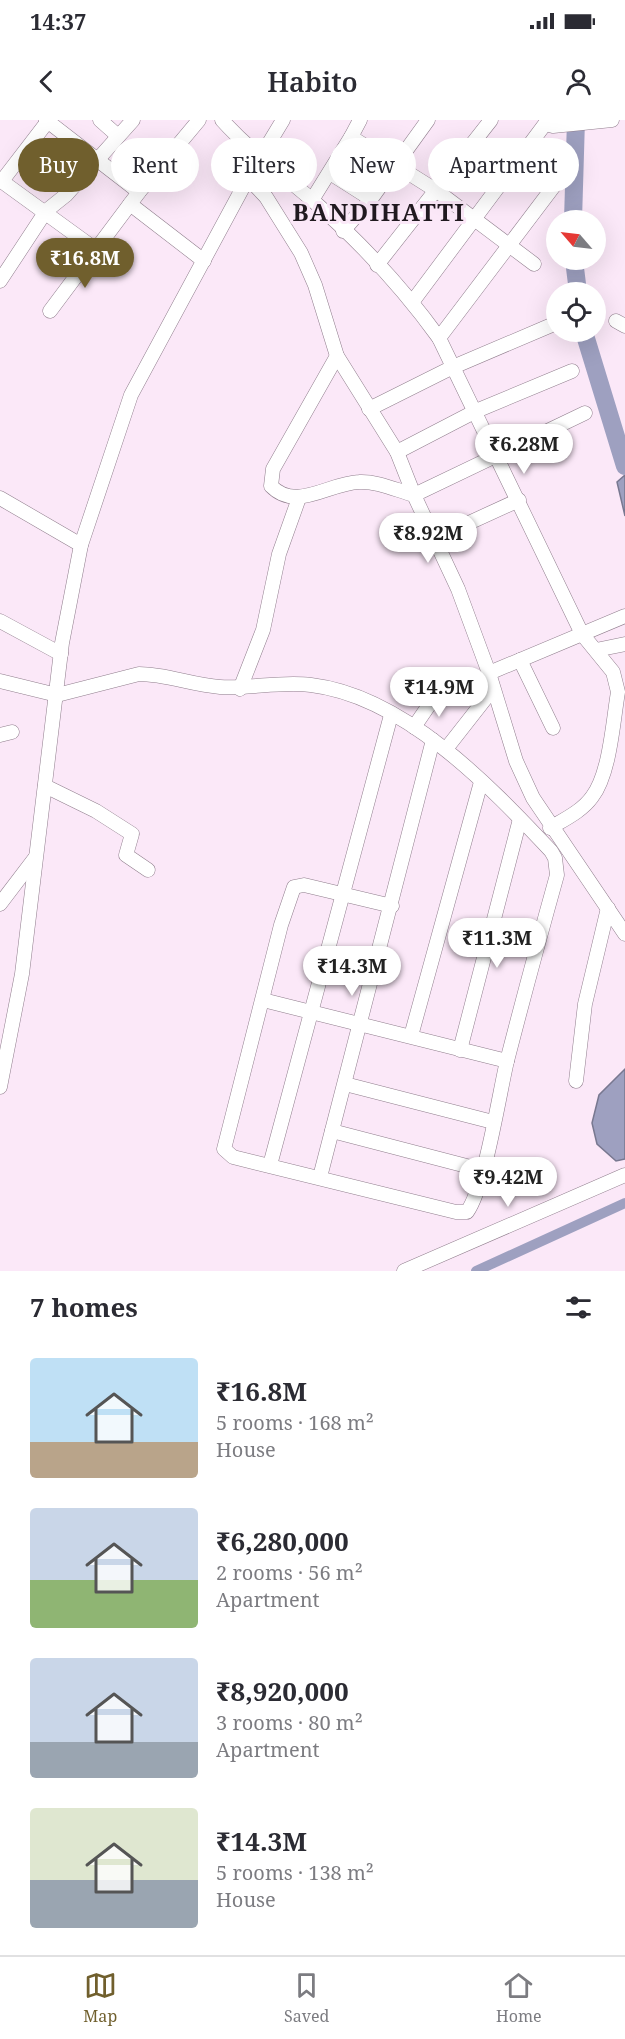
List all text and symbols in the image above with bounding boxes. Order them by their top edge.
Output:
text: 14:37 [30,6,86,36]
text: Habito [267,63,358,100]
icon: back [30,65,63,98]
icon: person [562,65,595,98]
chip: Buy [18,138,99,192]
chip: Rent [111,138,199,192]
chip: Filters [211,138,317,192]
chip: New [329,138,416,192]
chip: Apartment [428,138,579,192]
district label: BANDIHATTI [293,195,465,228]
north arrow [546,210,606,270]
map controls [546,210,606,342]
pin: ₹16.8M [36,238,134,289]
text: ₹16.8M [50,244,120,271]
button: locate [546,282,606,342]
pin: ₹6.28M [475,424,573,475]
text: ₹6.28M [489,430,559,457]
pin: ₹8.92M [379,513,477,564]
text: ₹8.92M [393,519,463,546]
pin: ₹14.9M [390,667,488,718]
text: ₹14.9M [404,673,474,700]
pin: ₹11.3M [448,918,546,969]
text: ₹11.3M [462,924,532,951]
pin: ₹14.3M [303,946,401,997]
text: ₹14.3M [317,952,387,979]
pin: ₹9.42M [459,1157,557,1208]
text: ₹9.42M [473,1163,543,1190]
text: 7 homes [30,1289,138,1325]
icon: filters [562,1291,595,1324]
text: ₹16.8M [216,1373,307,1409]
icon: home [78,1382,150,1454]
text: 5 rooms · 168 m² [216,1409,374,1436]
text: House [216,1436,276,1463]
text: ₹6,280,000 [216,1523,349,1559]
icon: home [78,1532,150,1604]
text: 2 rooms · 56 m² [216,1559,363,1586]
text: Apartment [216,1586,320,1613]
text: ₹8,920,000 [216,1673,349,1709]
icon: home [78,1682,150,1754]
text: 3 rooms · 80 m² [216,1709,363,1736]
text: Apartment [216,1736,320,1763]
text: ₹14.3M [216,1823,307,1859]
icon: home [78,1832,150,1904]
text: 5 rooms · 138 m² [216,1859,374,1886]
text: House [216,1886,276,1913]
tab: Map [83,1969,117,2027]
tab: Saved [284,1969,329,2027]
tab: Home [496,1969,542,2027]

